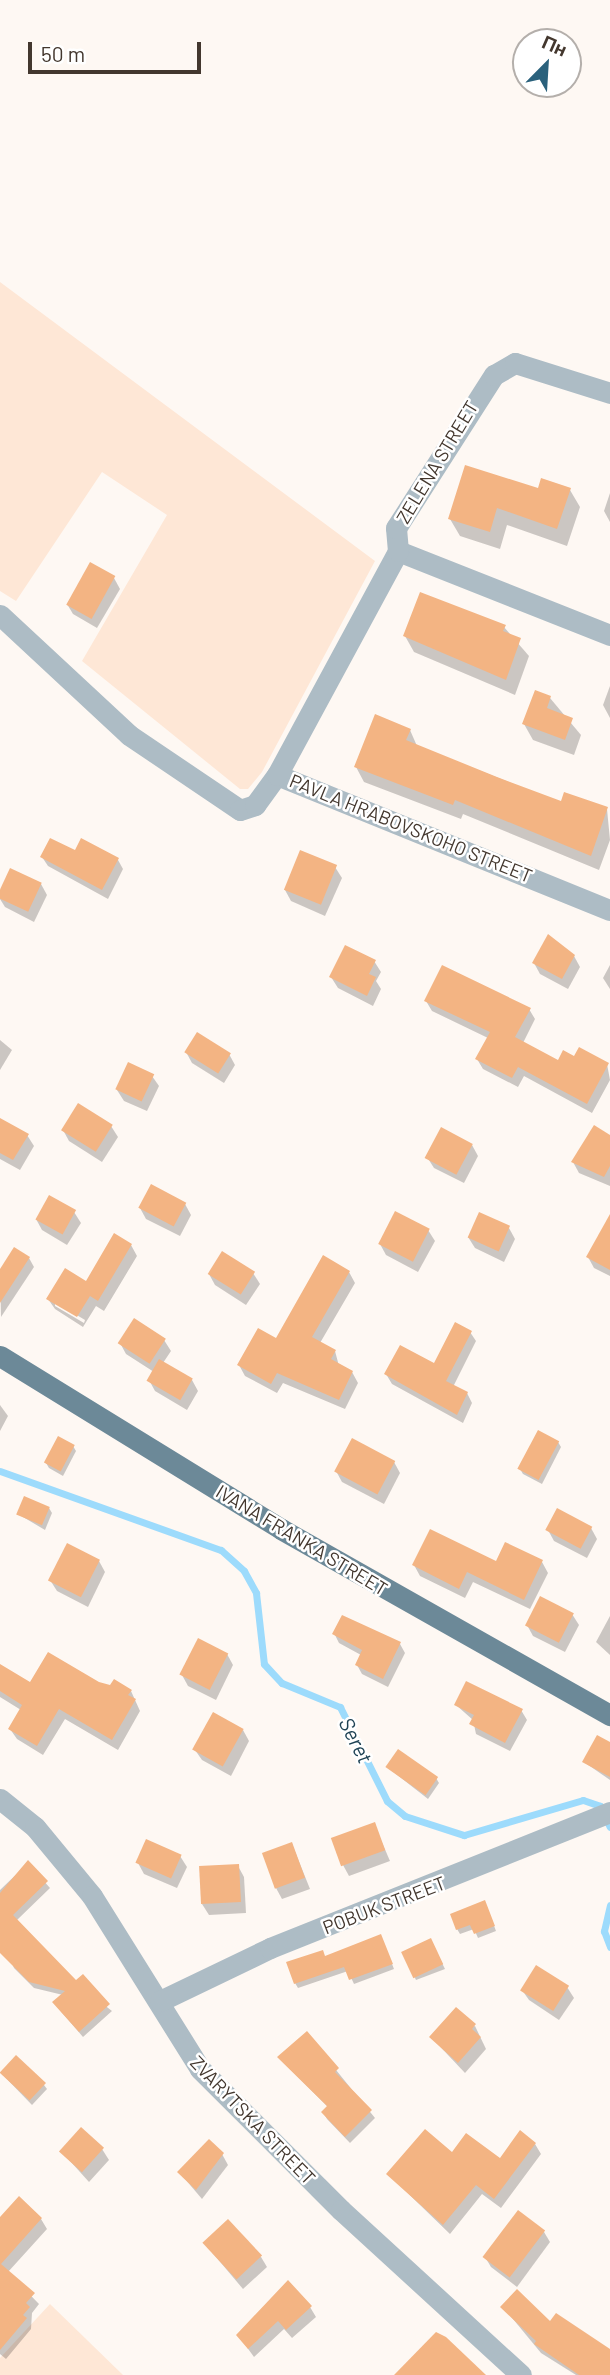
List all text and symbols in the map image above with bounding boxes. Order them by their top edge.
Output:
scale bar [32,28,205,72]
north arrow [512,28,582,98]
text: Пн [539,30,571,61]
text: 50 m [41,41,85,66]
street label: ZELENA STREET [391,396,483,528]
street label: PAVLA HRABOVSKOHO STREET [286,769,536,887]
street label: IVANA FRANKA STREET [212,1480,392,1600]
water label: Seret [334,1713,378,1767]
street label: POBUK STREET [319,1871,449,1939]
street label: ZVARYTSKA STREET [186,2051,320,2189]

